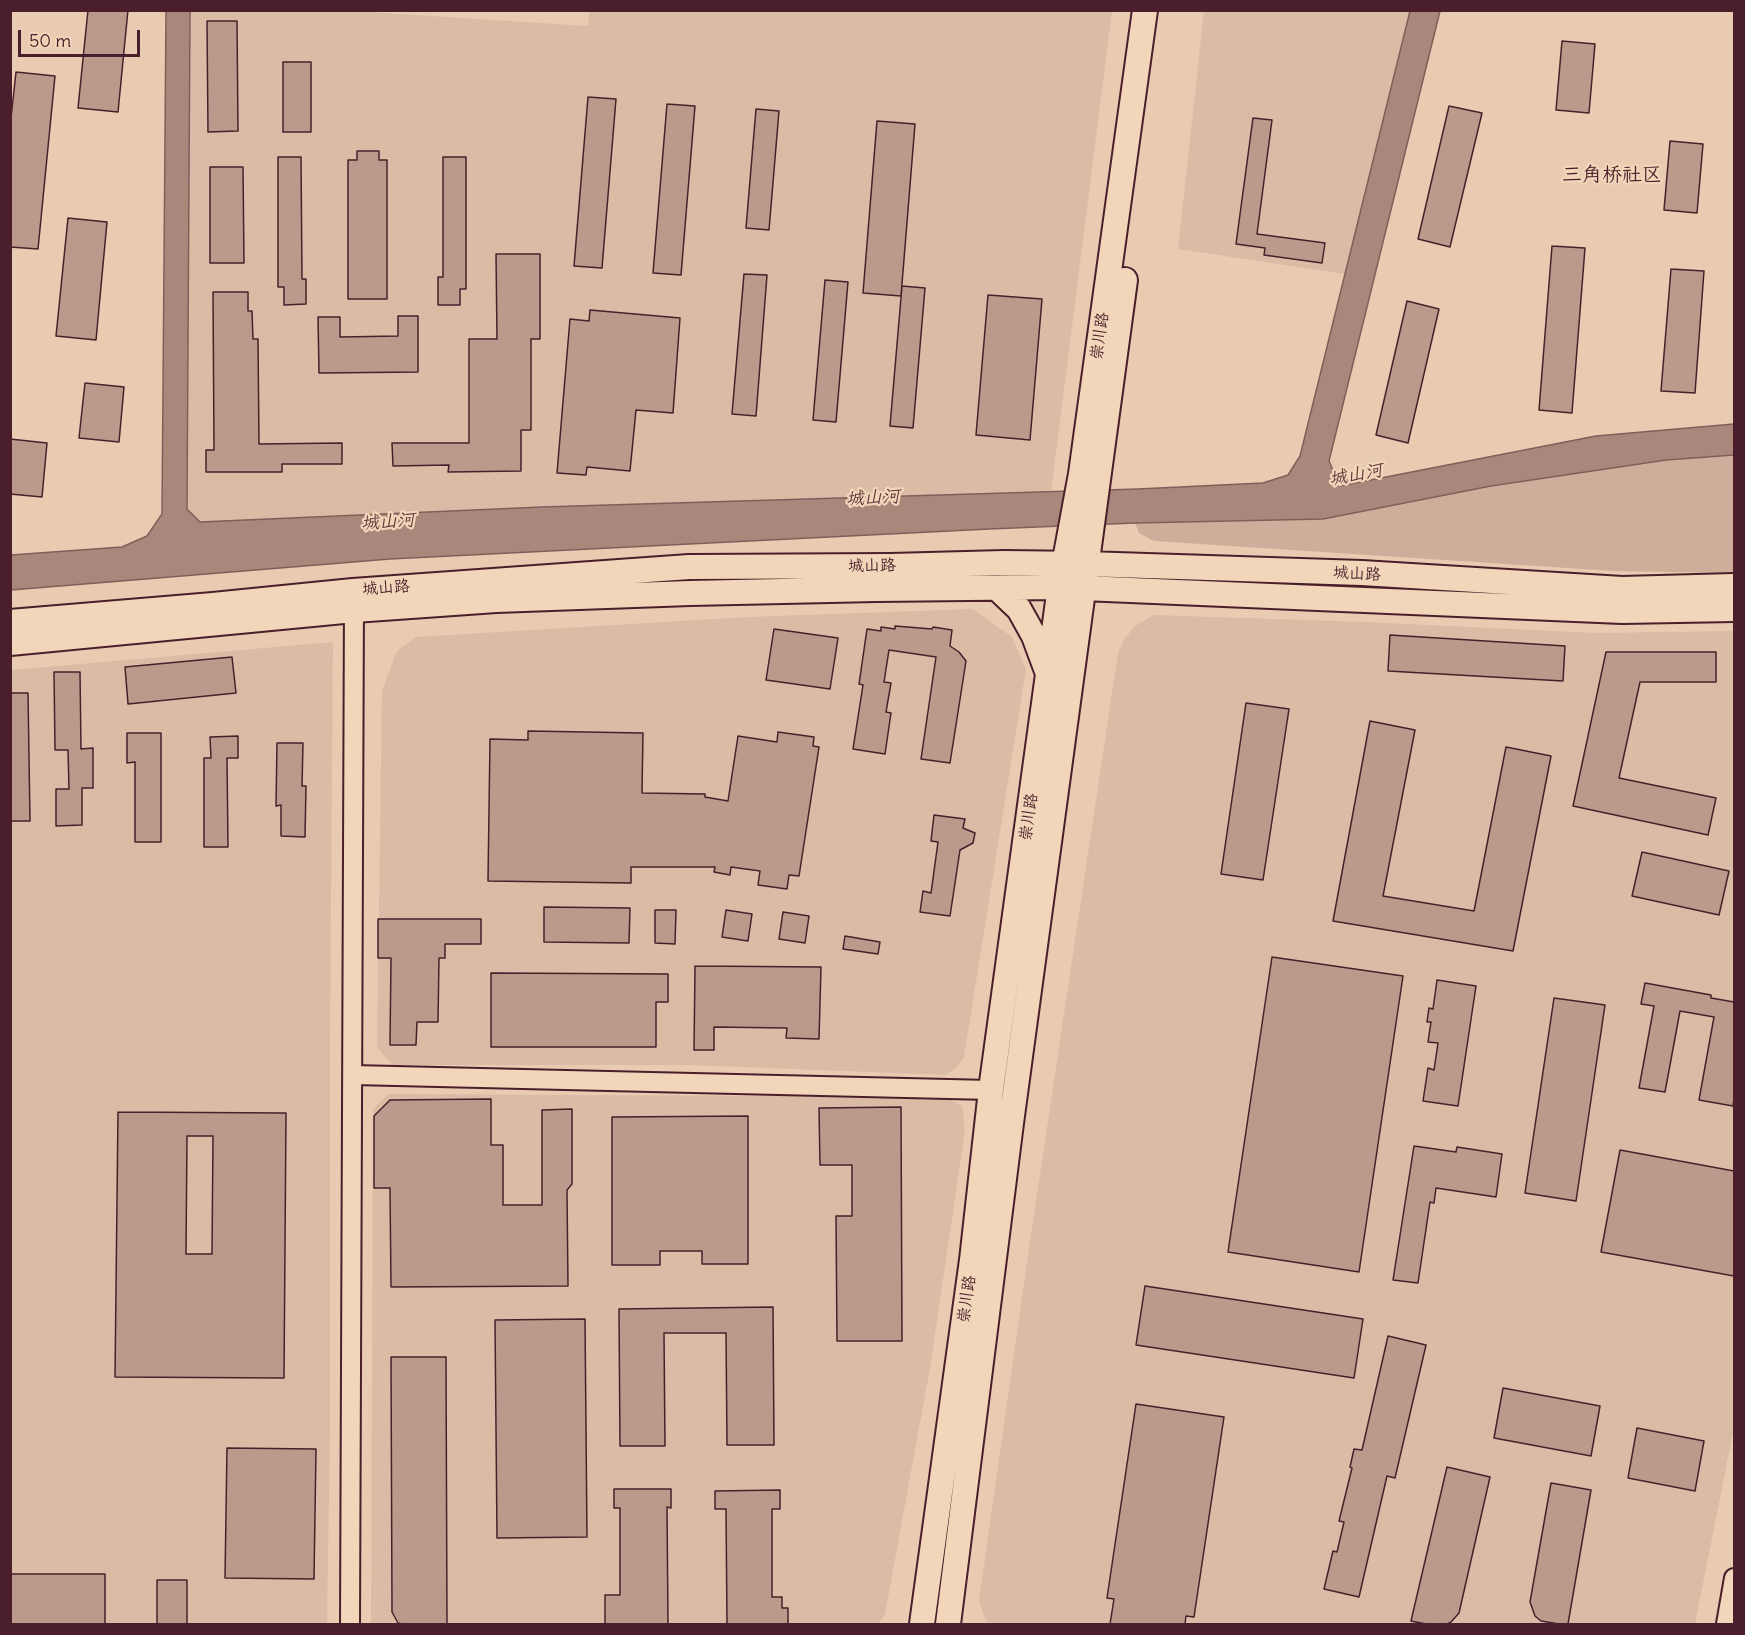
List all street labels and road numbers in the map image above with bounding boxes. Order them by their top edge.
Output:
street label: 崇川路 [1087,311,1113,361]
street label: 城山路 [848,556,896,576]
street label: 城山路 [1333,563,1381,585]
street label: 城山路 [361,577,411,599]
street label: 崇川路 [1016,792,1042,842]
street label: 崇川路 [954,1274,980,1324]

